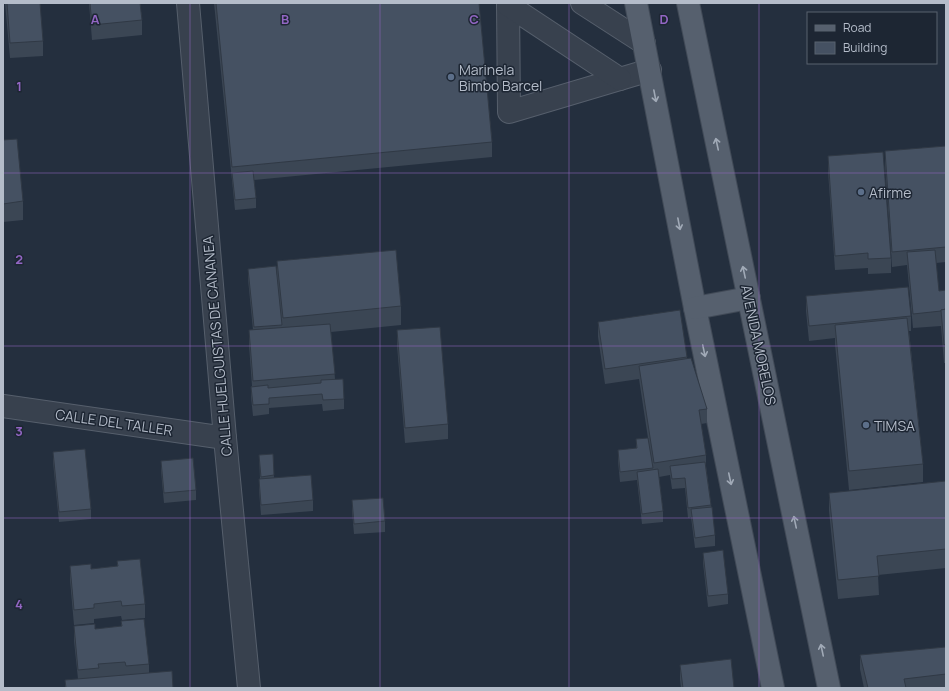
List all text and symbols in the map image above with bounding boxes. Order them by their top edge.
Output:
text: A [91,10,100,28]
text: B [281,10,289,28]
text: C [469,10,479,28]
text: D [659,10,669,28]
legend [807,12,937,64]
text: Road [843,19,871,36]
text: Building [843,39,887,56]
place label: Marinela Bimbo Barcel [459,60,542,95]
marker: Marinela Bimbo Barcel [446,72,456,82]
text: 1 [16,77,22,95]
one-way arrow [651,89,659,102]
one-way arrow [713,138,721,151]
place label: Afirme [869,183,911,202]
marker: Afirme [856,187,866,197]
one-way arrow [676,217,684,230]
street label: CALLE HUELGUISTAS DE CANANEA [198,235,236,457]
text: 2 [15,250,23,268]
one-way arrow [739,266,747,279]
street label: AVENIDA MORELOS [737,283,781,407]
one-way arrow [701,344,709,357]
street label: CALLE DEL TALLER [54,404,174,440]
place label: TIMSA [874,416,915,435]
marker: TIMSA [861,420,871,430]
text: 3 [15,422,23,440]
one-way arrow [727,472,735,485]
one-way arrow [791,516,799,529]
text: 4 [15,595,23,613]
one-way arrow [817,644,825,657]

